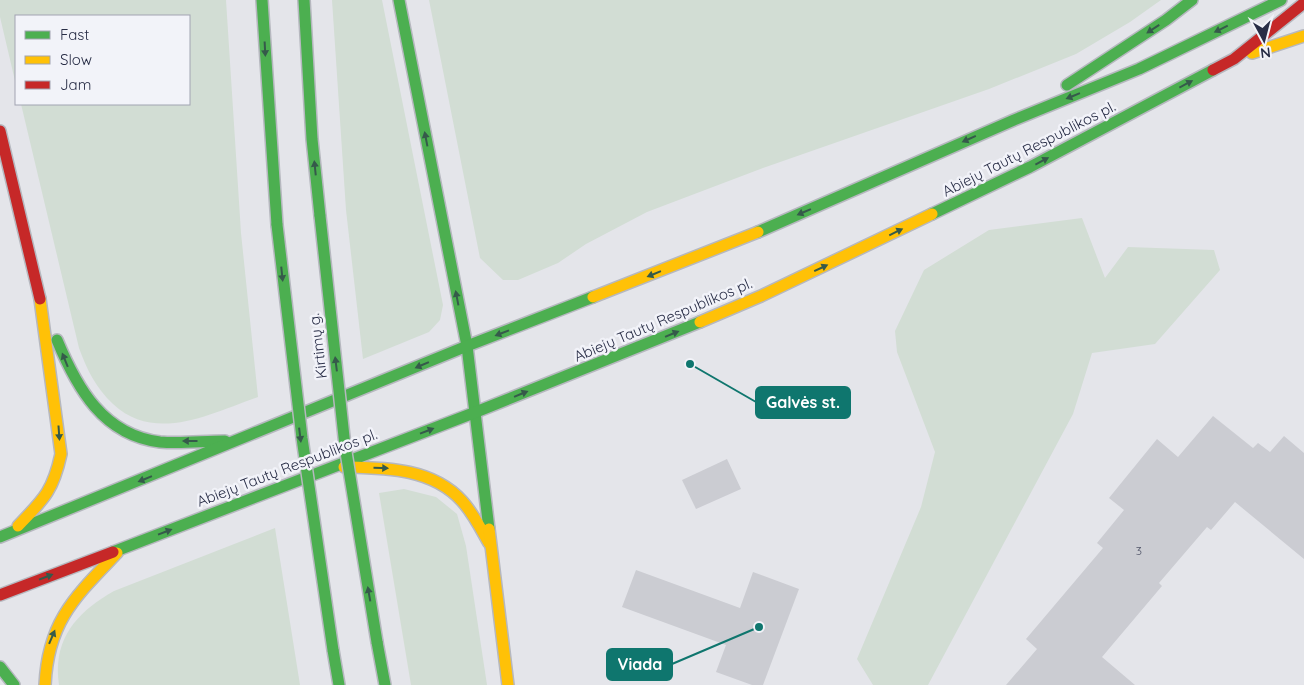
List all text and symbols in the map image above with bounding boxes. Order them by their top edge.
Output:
legend [15,15,190,105]
north arrow [1239,15,1289,65]
one-way arrow [1146,24,1159,34]
text: Fast [60,25,89,44]
one-way arrow [1214,25,1228,33]
one-way arrow [261,41,269,57]
text: N [1259,43,1272,62]
text: Slow [60,50,92,69]
text: Jam [60,75,91,94]
one-way arrow [1179,80,1192,89]
one-way arrow [1066,92,1080,100]
street label: Abiejų Tautų Respublikos pl. [939,97,1119,201]
one-way arrow [422,131,430,147]
one-way arrow [962,136,976,144]
one-way arrow [1035,157,1049,165]
one-way arrow [311,159,319,175]
one-way arrow [797,208,811,216]
one-way arrow [889,228,903,236]
one-way arrow [813,264,828,272]
one-way arrow [278,266,286,282]
one-way arrow [647,270,661,278]
street label: Abiejų Tautų Respublikos pl. [571,273,755,366]
one-way arrow [453,290,461,306]
street label: Kirtimų g. [304,312,331,380]
one-way arrow [495,329,509,337]
one-way arrow [665,330,679,338]
one-way arrow [61,353,68,368]
one-way arrow [332,356,340,372]
one-way arrow [414,361,429,369]
callout: Galvės st. [756,387,850,418]
one-way arrow [514,390,529,398]
text: Galvės st. [766,392,840,412]
street label: Abiejų Tautų Respublikos pl. [194,424,380,511]
one-way arrow [55,425,63,441]
one-way arrow [420,426,434,434]
one-way arrow [297,427,305,443]
one-way arrow [182,437,198,445]
one-way arrow [373,465,389,473]
one-way arrow [137,475,152,483]
one-way arrow [158,528,173,536]
house number: 3 [1136,543,1142,558]
one-way arrow [38,573,53,580]
one-way arrow [365,586,373,602]
one-way arrow [48,630,56,644]
callout: Viada [607,649,672,680]
text: Viada [618,654,662,674]

